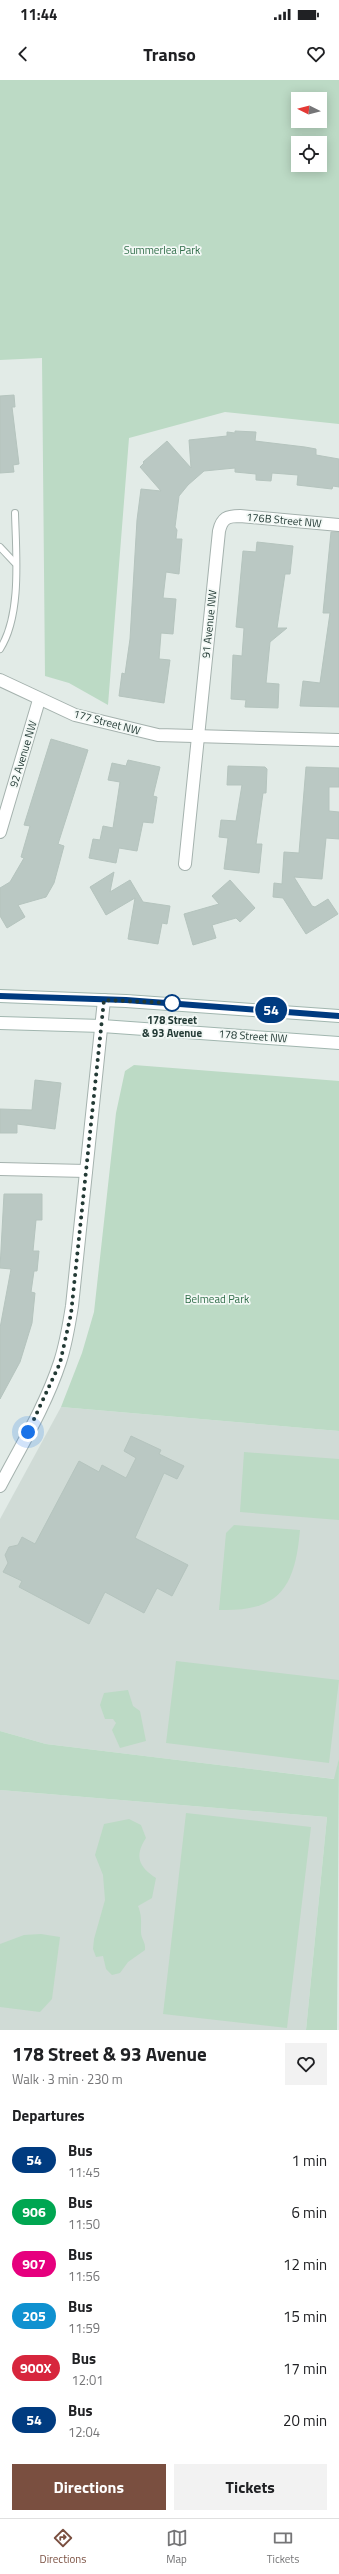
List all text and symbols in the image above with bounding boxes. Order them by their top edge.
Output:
text: 11:44 [20,3,57,26]
text: Transo [143,41,196,68]
icon: back [12,43,34,65]
icon: heart [305,43,327,65]
north arrow [291,92,327,128]
map controls [291,92,327,172]
button: locate [291,136,327,172]
park label: Summerlea Park [124,242,201,258]
street label: 176B Street NW [246,509,323,531]
street label: 91 Avenue NW [197,589,221,659]
street label: 177 Street NW [72,705,143,739]
street label: 92 Avenue NW [5,719,41,789]
marker: 178 Street & 93 Avenue [163,994,181,1012]
line badge: 54 [253,997,289,1023]
text: 54 [263,999,279,1020]
place label: 178 Street & 93 Avenue [142,1012,202,1041]
street label: 178 Street NW [218,1026,288,1046]
park label: Belmead Park [185,1291,250,1307]
your location [18,1422,38,1442]
text: 178 Street & 93 Avenue [12,2039,207,2068]
button: heart [285,2043,327,2085]
text: Walk · 3 min · 230 m [12,2069,123,2089]
text: Departures [12,2104,85,2127]
text: Bus [68,2139,93,2162]
text: 54 [26,2149,42,2170]
text: 1 min [291,2149,327,2172]
text: 11:45 [68,2162,100,2182]
text: Bus [68,2191,93,2214]
text: 906 [22,2201,46,2222]
text: 6 min [291,2201,327,2224]
text: 11:50 [68,2214,100,2234]
text: Bus [68,2243,93,2266]
text: 907 [22,2253,46,2274]
text: 12 min [283,2253,327,2276]
text: 11:56 [68,2266,100,2286]
text: Bus [68,2295,93,2318]
text: 205 [22,2305,46,2326]
text: 15 min [283,2305,327,2328]
text: 11:59 [68,2318,100,2338]
text: Bus [72,2347,96,2370]
text: 900X [20,2357,52,2378]
text: 17 min [283,2357,327,2380]
text: 12:01 [72,2370,103,2390]
text: Bus [68,2399,93,2422]
text: 54 [26,2409,42,2430]
text: 20 min [283,2409,327,2432]
text: 12:04 [68,2422,100,2442]
button: Directions [12,2464,166,2510]
button: Tickets [174,2464,327,2510]
tab: Directions [40,2527,86,2567]
tab: Map [166,2527,188,2567]
tab: Tickets [267,2527,299,2567]

